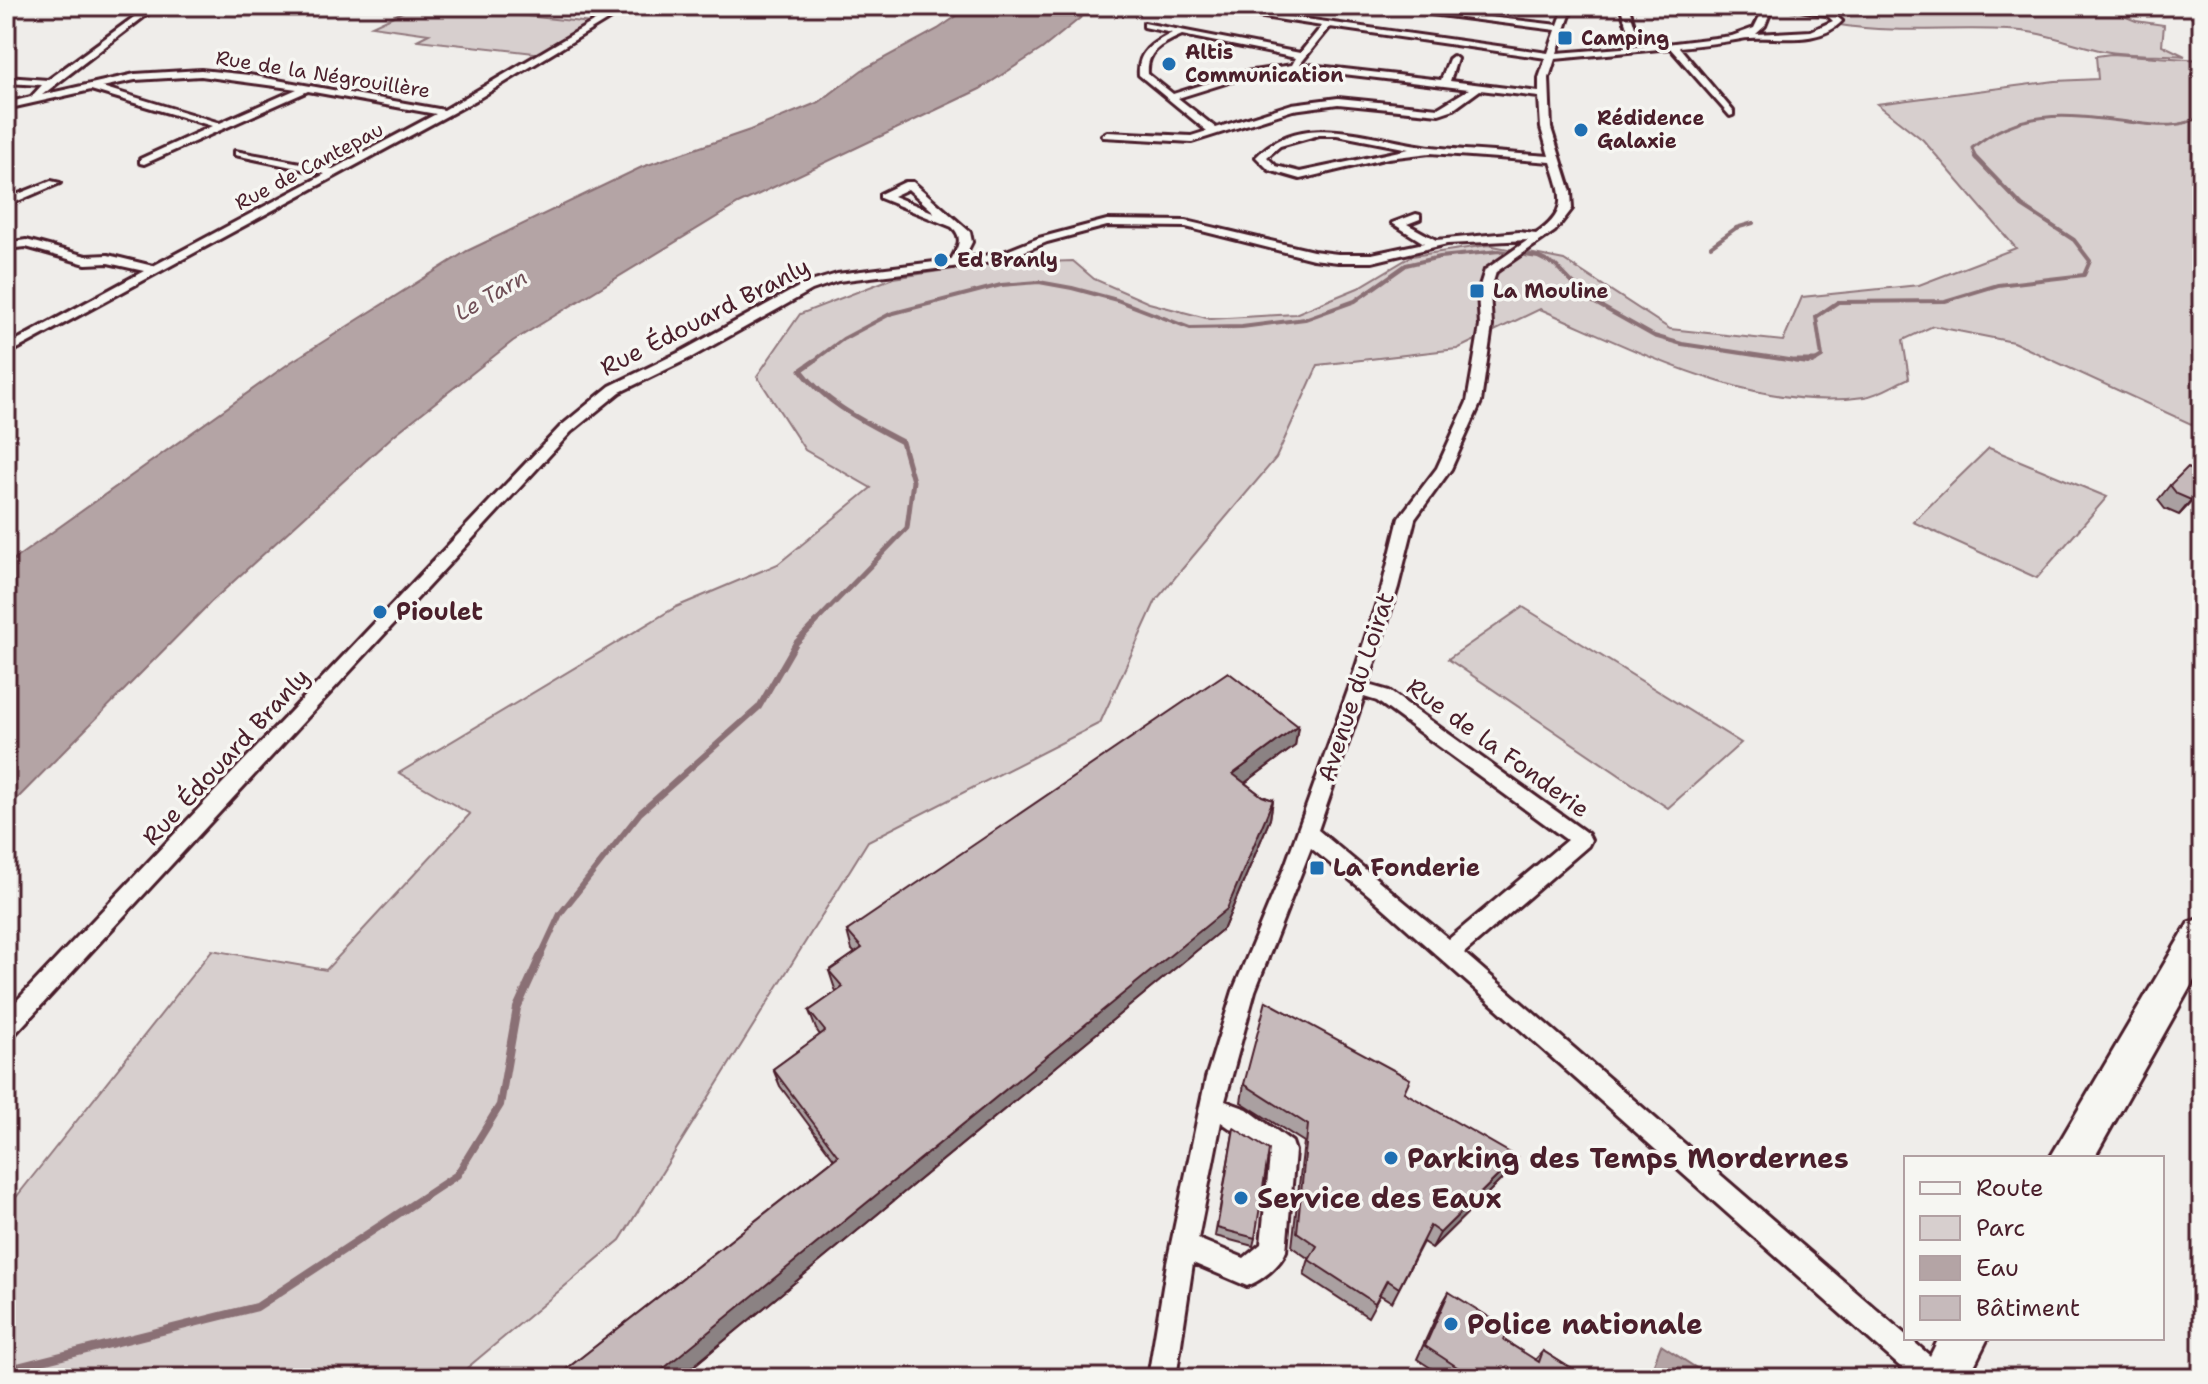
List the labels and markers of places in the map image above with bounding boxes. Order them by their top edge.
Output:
place label: Camping [1581,25,1669,51]
marker: Camping [1556,29,1574,47]
place label: Altis Communication [1185,39,1344,88]
marker: Altis Communication [1160,55,1178,73]
place label: Rédidence Galaxie [1597,105,1704,154]
marker: Rédidence Galaxie [1572,121,1590,139]
place label: Ed Branly [957,247,1058,273]
marker: Ed Branly [932,251,950,269]
place label: La Mouline [1493,278,1608,304]
marker: La Mouline [1468,282,1486,300]
place label: Pioulet [396,596,483,628]
marker: Pioulet [371,603,389,621]
place label: La Fonderie [1333,852,1480,884]
marker: La Fonderie [1308,859,1326,877]
place label: Parking des Temps Mordernes [1407,1139,1849,1177]
marker: Parking des Temps Mordernes [1382,1149,1400,1167]
place label: Service des Eaux [1257,1179,1502,1217]
marker: Service des Eaux [1232,1189,1250,1207]
place label: Police nationale [1467,1305,1703,1343]
marker: Police nationale [1442,1315,1460,1333]

